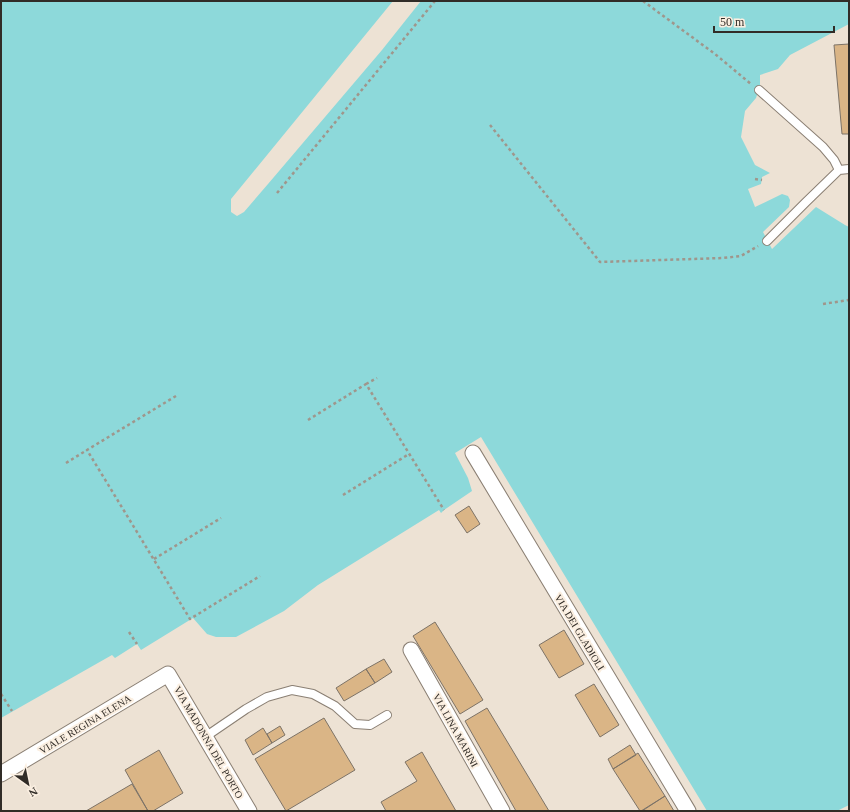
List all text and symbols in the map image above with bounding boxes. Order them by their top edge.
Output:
scale bar [714,8,834,34]
text: 50 m [720,15,745,29]
street label: VIA DEI GLADIOLI [553,592,607,672]
street label: VIA MADONNA DEL PORTO [172,684,245,800]
street label: VIALE REGINA ELENA [37,692,134,756]
street label: VIA LINA MARINI [431,692,480,769]
north arrow [8,764,48,804]
text: N [27,785,40,800]

